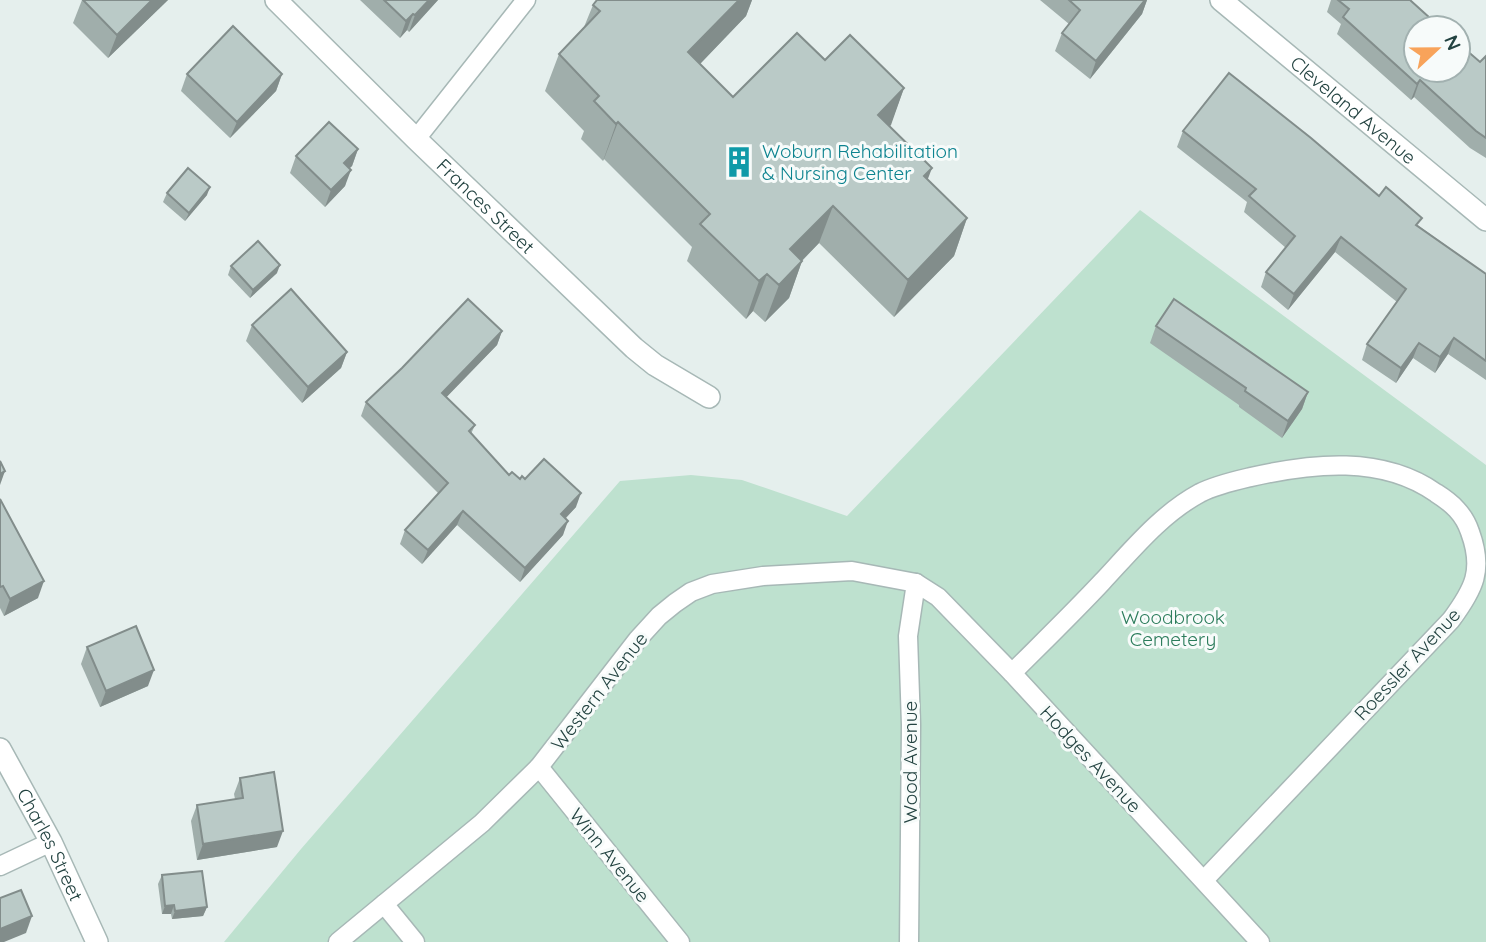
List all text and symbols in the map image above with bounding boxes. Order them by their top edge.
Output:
north arrow [1402,14,1472,84]
text: N [1439,32,1467,54]
street label: Cleveland Avenue [1285,51,1421,169]
place label: Woburn Rehabilitation & Nursing Center [762,139,958,185]
building icon: Woburn Rehabilitation & Nursing Center [722,145,756,179]
street label: Frances Street [432,153,540,259]
street label: Roessler Avenue [1349,603,1465,725]
park label: Woodbrook Cemetery [1121,605,1225,651]
street label: Western Avenue [545,627,653,755]
street label: Hodges Avenue [1035,700,1147,818]
street label: Wood Avenue [898,701,922,823]
street label: Charles Street [12,784,88,905]
street label: Winn Avenue [565,803,655,907]

